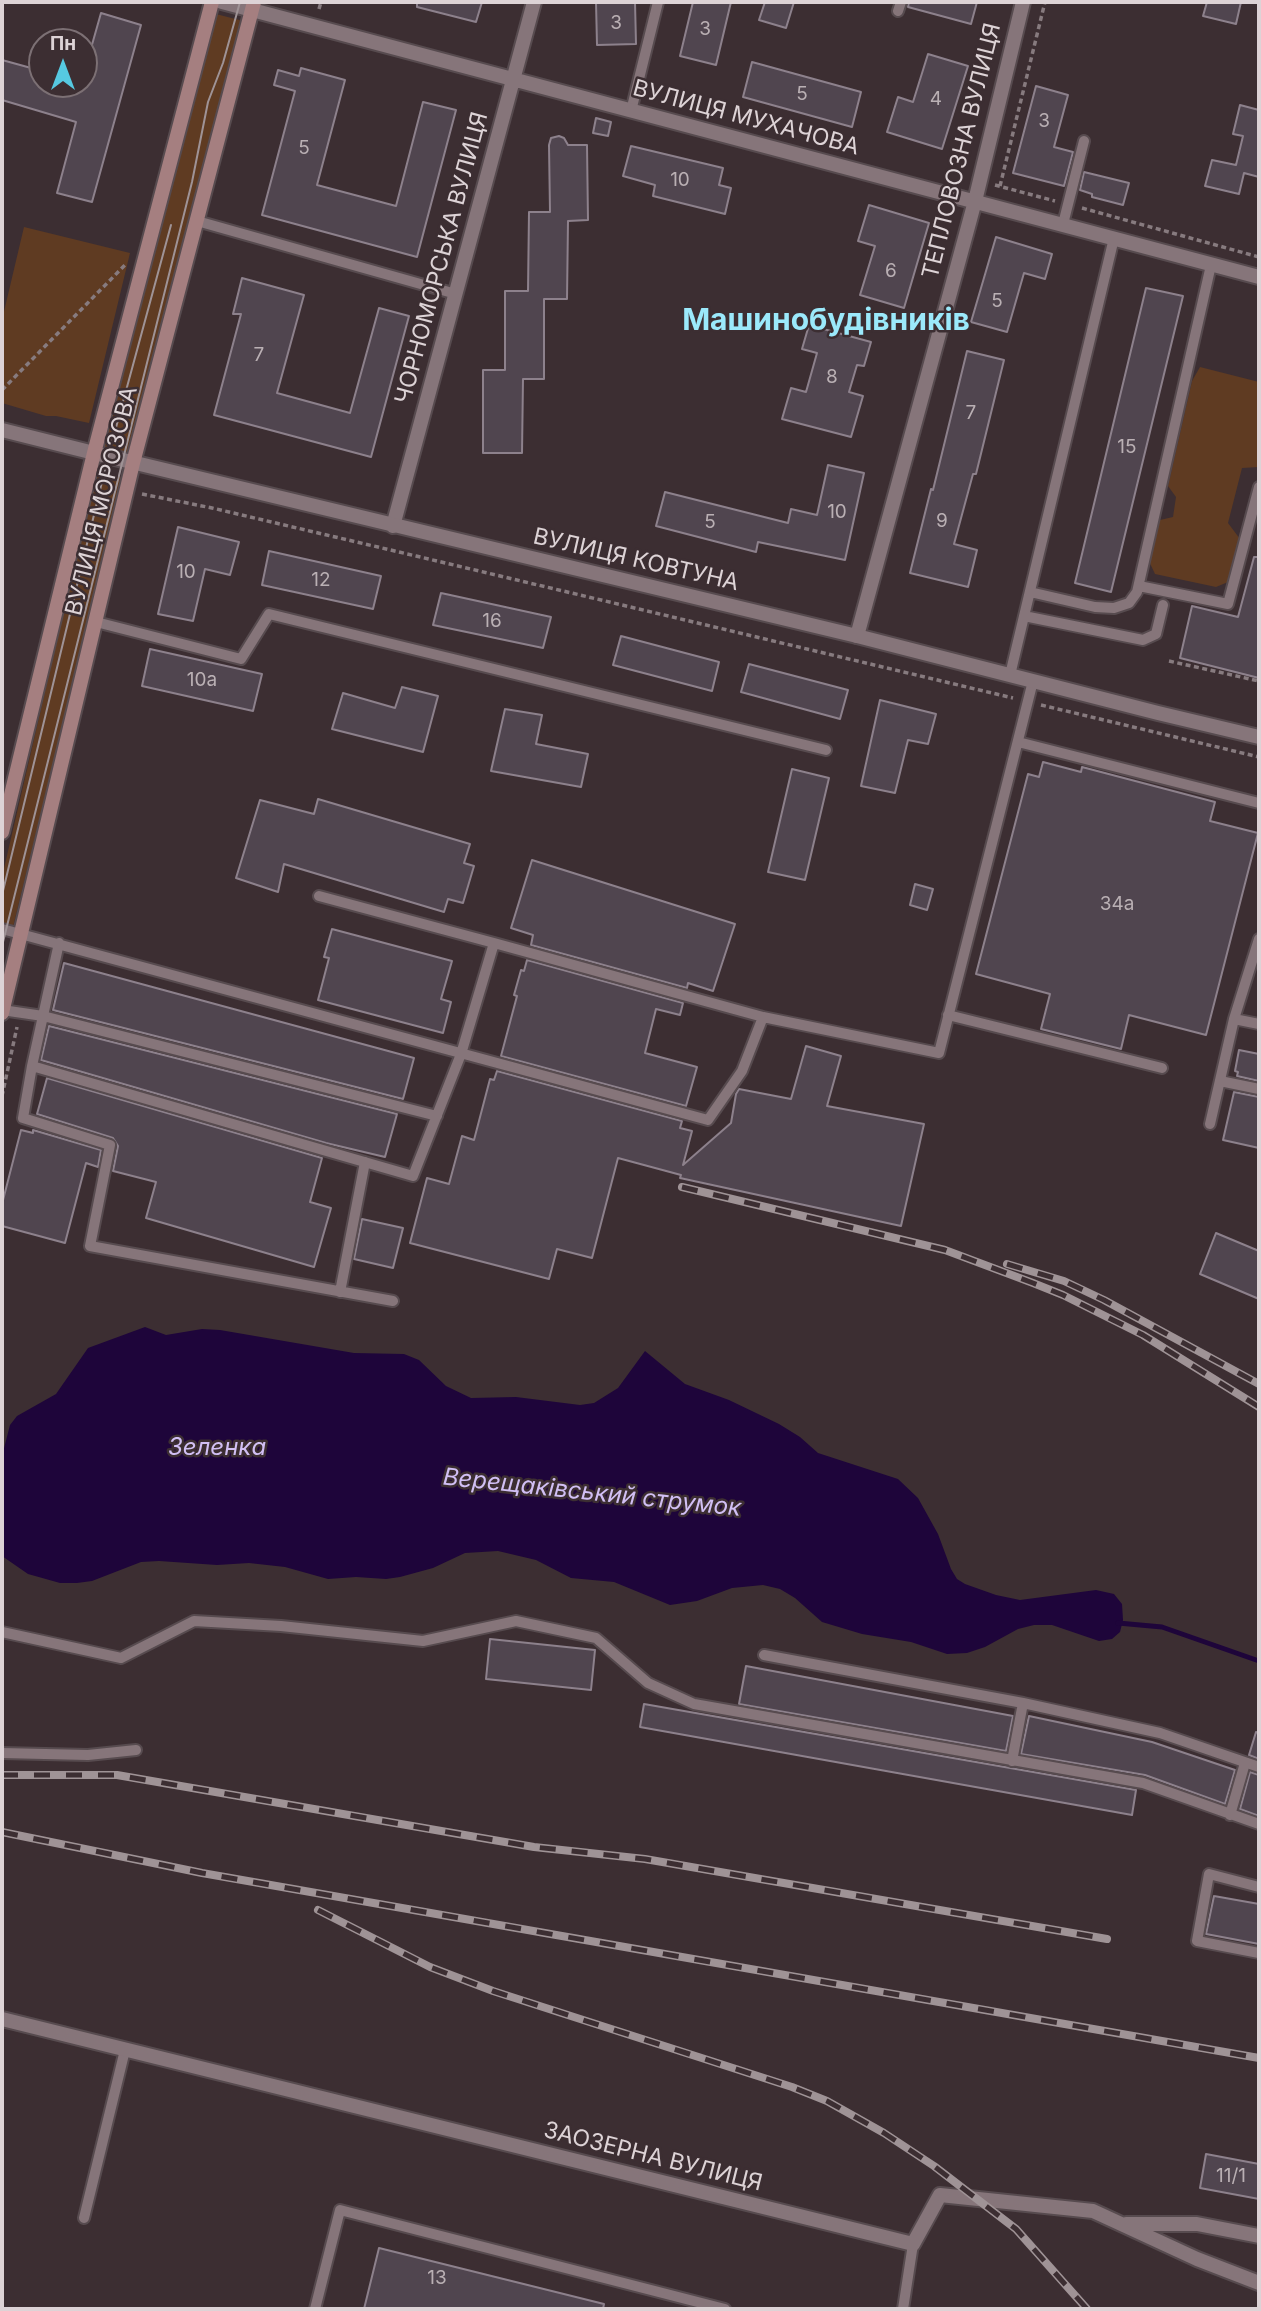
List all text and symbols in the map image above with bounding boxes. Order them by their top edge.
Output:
house number: 3 [610,12,622,34]
house number: 3 [699,18,711,40]
street label: ТЕПЛОВОЗНА ВУЛИЦЯ [917,20,1007,282]
north arrow [28,28,98,98]
text: Пн [50,32,76,55]
street label: ВУЛИЦЯ МУХАЧОВА [630,74,862,162]
house number: 5 [796,83,808,105]
house number: 4 [930,88,942,110]
street label: ЧОРНОМОРСЬКА ВУЛИЦЯ [390,109,494,407]
house number: 3 [1038,110,1050,132]
house number: 5 [298,137,310,159]
house number: 10 [670,169,690,191]
house number: 6 [885,260,897,282]
house number: 5 [991,290,1003,312]
district label: Машинобудівників [682,303,970,339]
house number: 7 [254,344,264,366]
house number: 8 [826,366,838,388]
street label: ВУЛИЦЯ МОРОЗОВА [60,384,144,618]
house number: 7 [966,402,976,424]
house number: 15 [1117,436,1137,458]
house number: 10 [827,501,847,523]
house number: 9 [936,510,948,532]
house number: 5 [704,511,716,533]
street label: ВУЛИЦЯ КОВТУНА [531,523,741,597]
house number: 10 [176,561,196,583]
house number: 12 [311,569,331,591]
house number: 16 [482,610,502,632]
house number: 10а [187,669,217,691]
house number: 34а [1100,893,1134,915]
water label: Зеленка [168,1434,266,1462]
water label: Верещаківський струмок [441,1463,743,1523]
street label: ЗАОЗЕРНА ВУЛИЦЯ [541,2116,765,2198]
house number: 11/1 [1216,2165,1246,2187]
house number: 13 [427,2267,447,2289]

